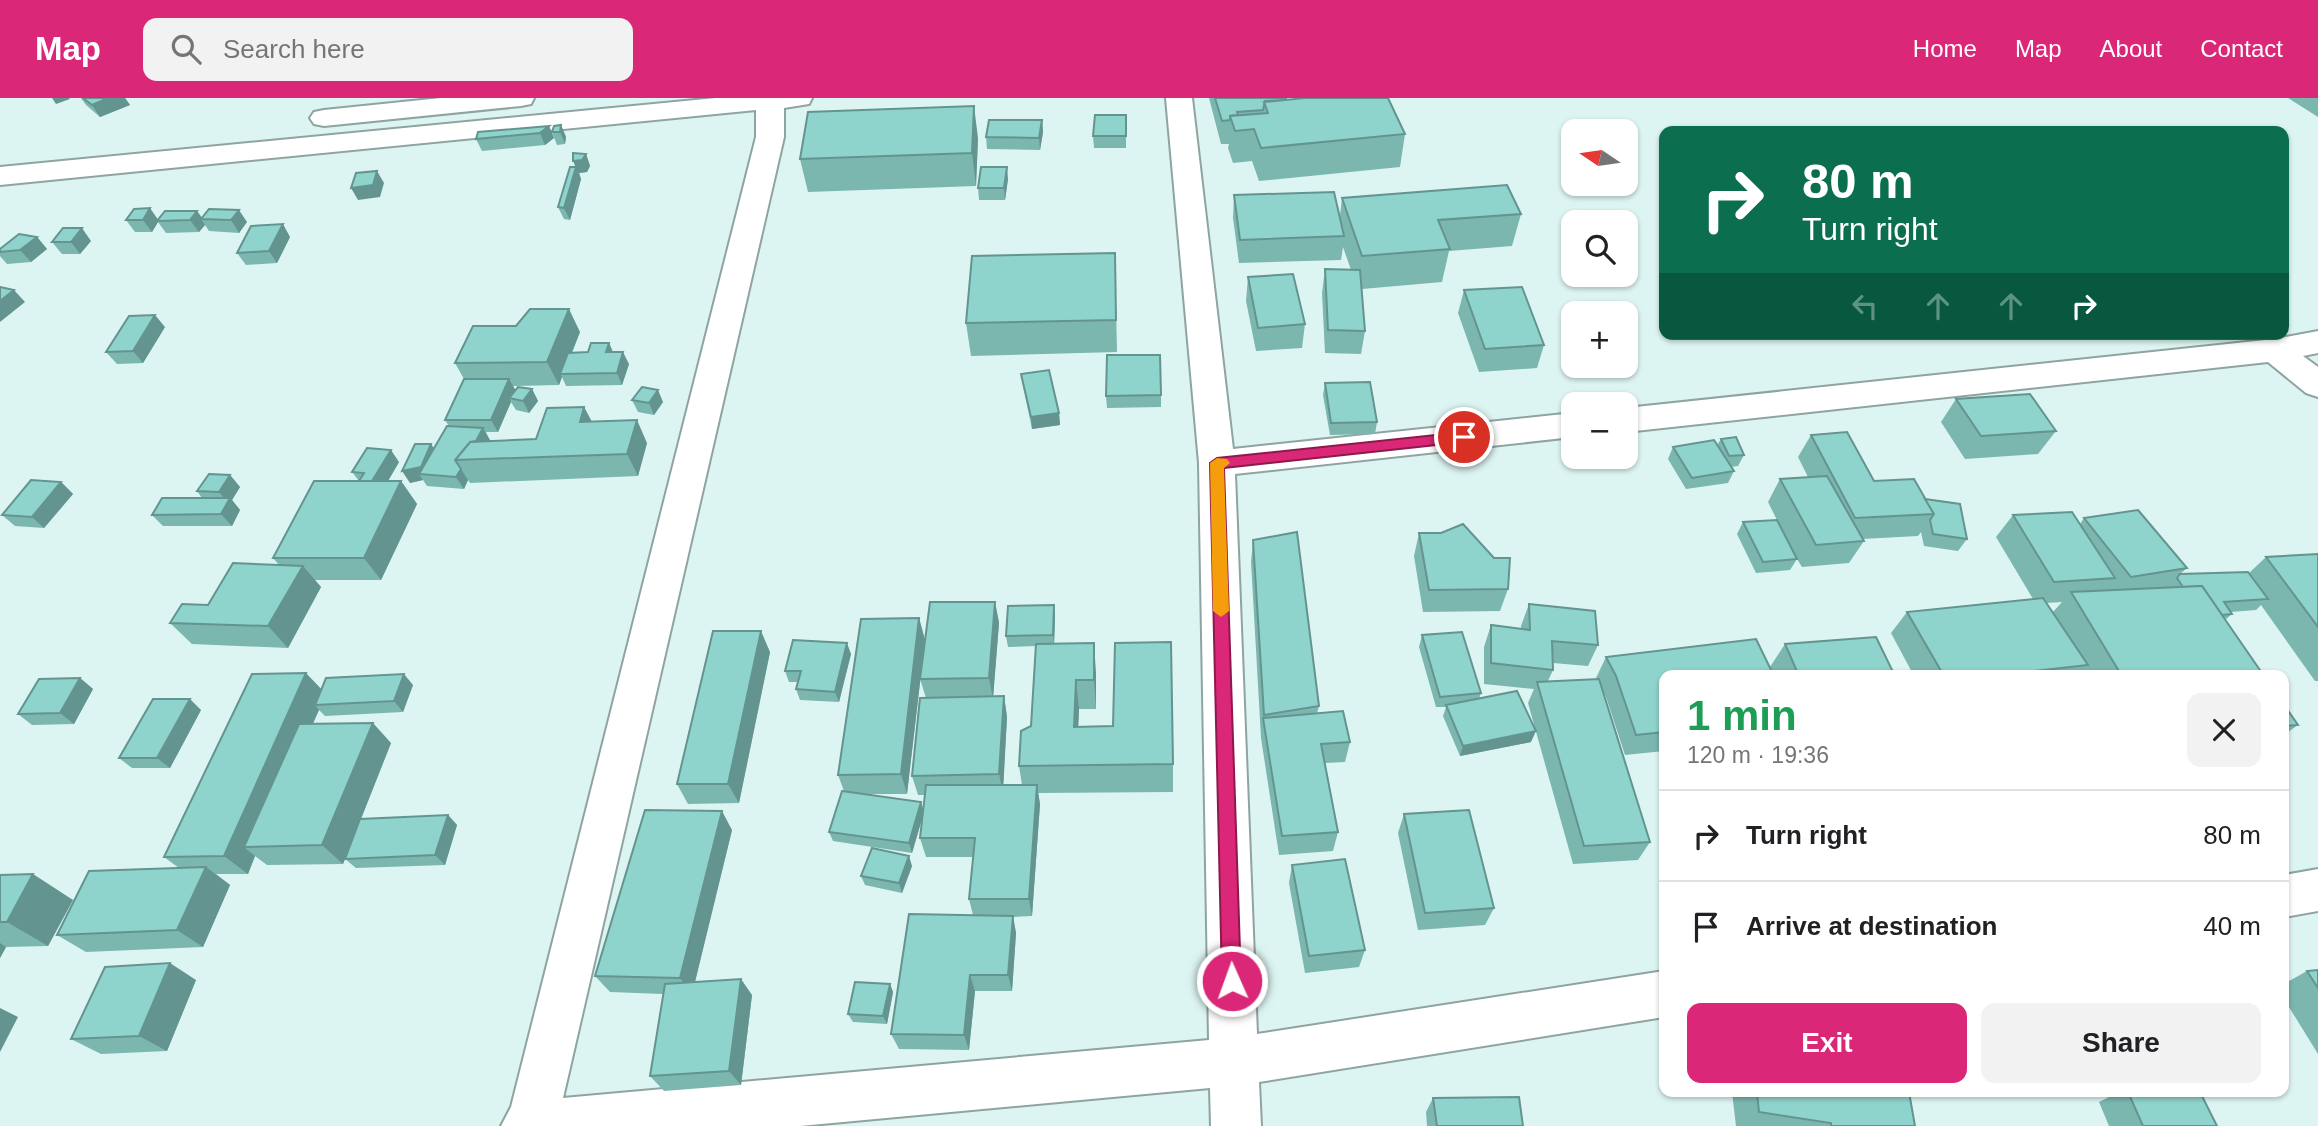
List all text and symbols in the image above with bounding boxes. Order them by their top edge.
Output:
search box [143,18,633,81]
text: Map [35,30,101,67]
icon: search [167,30,205,68]
text: Search here [223,34,365,64]
text: Home [1913,35,1977,62]
text: Map [2015,35,2062,62]
text: About [2100,35,2162,62]
text: Contact [2200,35,2283,62]
north arrow [1561,119,1638,196]
map controls [1561,119,1638,469]
icon: right [1687,154,1778,245]
text: 80 m [1802,154,1914,208]
button: search [1561,210,1638,287]
text: Turn right [1802,211,1938,247]
icon: left [1846,287,1884,325]
icon: ahead [1919,287,1957,325]
icon: ahead [1992,287,2030,325]
icon: right [2065,287,2103,325]
button: + [1561,301,1638,378]
button: − [1561,392,1638,469]
pin [1434,407,1494,467]
icon: arrive [1445,418,1483,456]
text: 1 min [1687,692,1797,739]
button: close [2187,693,2261,767]
text: 120 m · 19:36 [1687,742,1829,768]
icon: right [1687,817,1725,855]
text: Turn right [1746,820,1867,850]
text: 80 m [2203,820,2261,850]
icon: arrive [1687,908,1725,946]
text: Arrive at destination [1746,911,1997,941]
text: 40 m [2203,911,2261,941]
position arrow [1195,944,1269,1018]
button: Exit [1687,1003,1967,1083]
button: Share [1981,1003,2261,1083]

